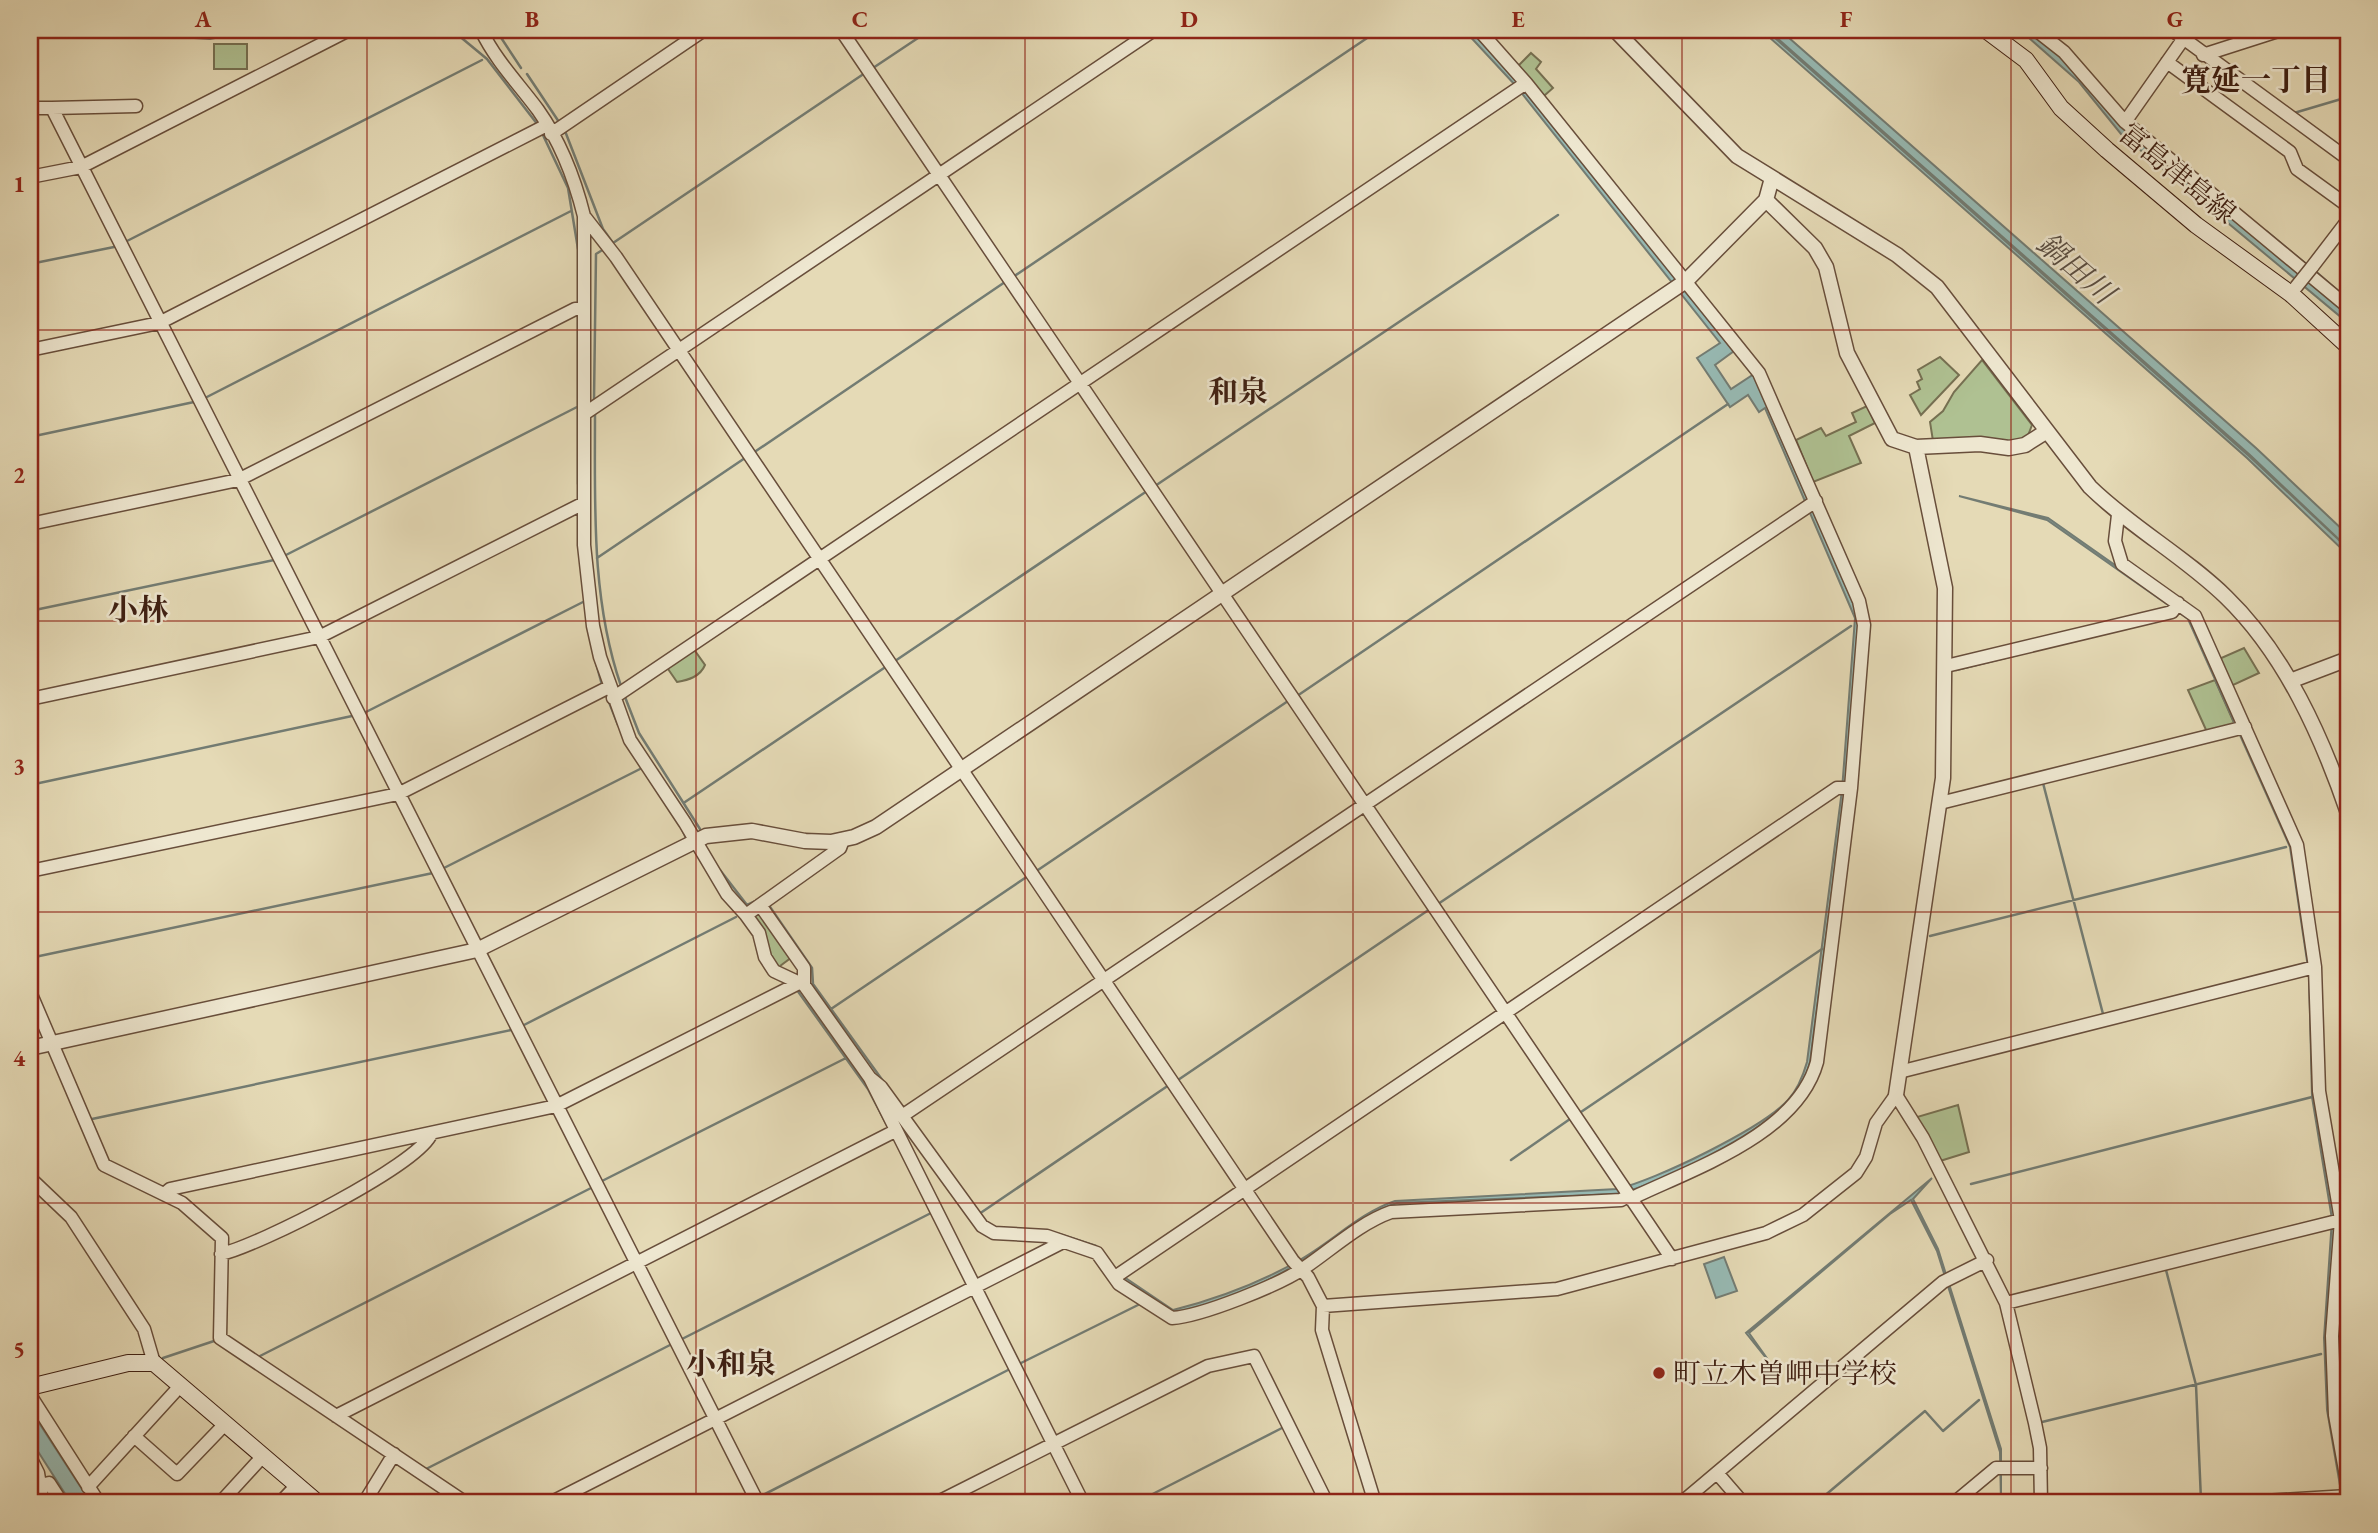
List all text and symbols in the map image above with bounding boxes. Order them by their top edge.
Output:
text: A [194,4,212,34]
text: B [525,4,539,34]
text: C [852,4,868,34]
text: D [1180,4,1198,34]
text: E [1511,4,1525,34]
text: F [1840,4,1853,34]
text: G [2167,4,2183,34]
district label: 寛延一丁目 [2181,60,2331,99]
street label: 富島津島線 [2112,115,2244,231]
text: 1 [13,169,25,199]
water label: 鍋田川 [2029,224,2125,314]
district label: 和泉 [1208,372,1268,411]
text: 2 [13,460,25,490]
district label: 小林 [108,590,168,629]
text: 3 [13,751,25,781]
text: 4 [13,1043,26,1073]
text: 5 [13,1334,25,1364]
district label: 小和泉 [686,1344,776,1383]
place label: 町立木曽岬中学校 [1673,1355,1897,1391]
marker: 町立木曽岬中学校 [1651,1365,1667,1381]

